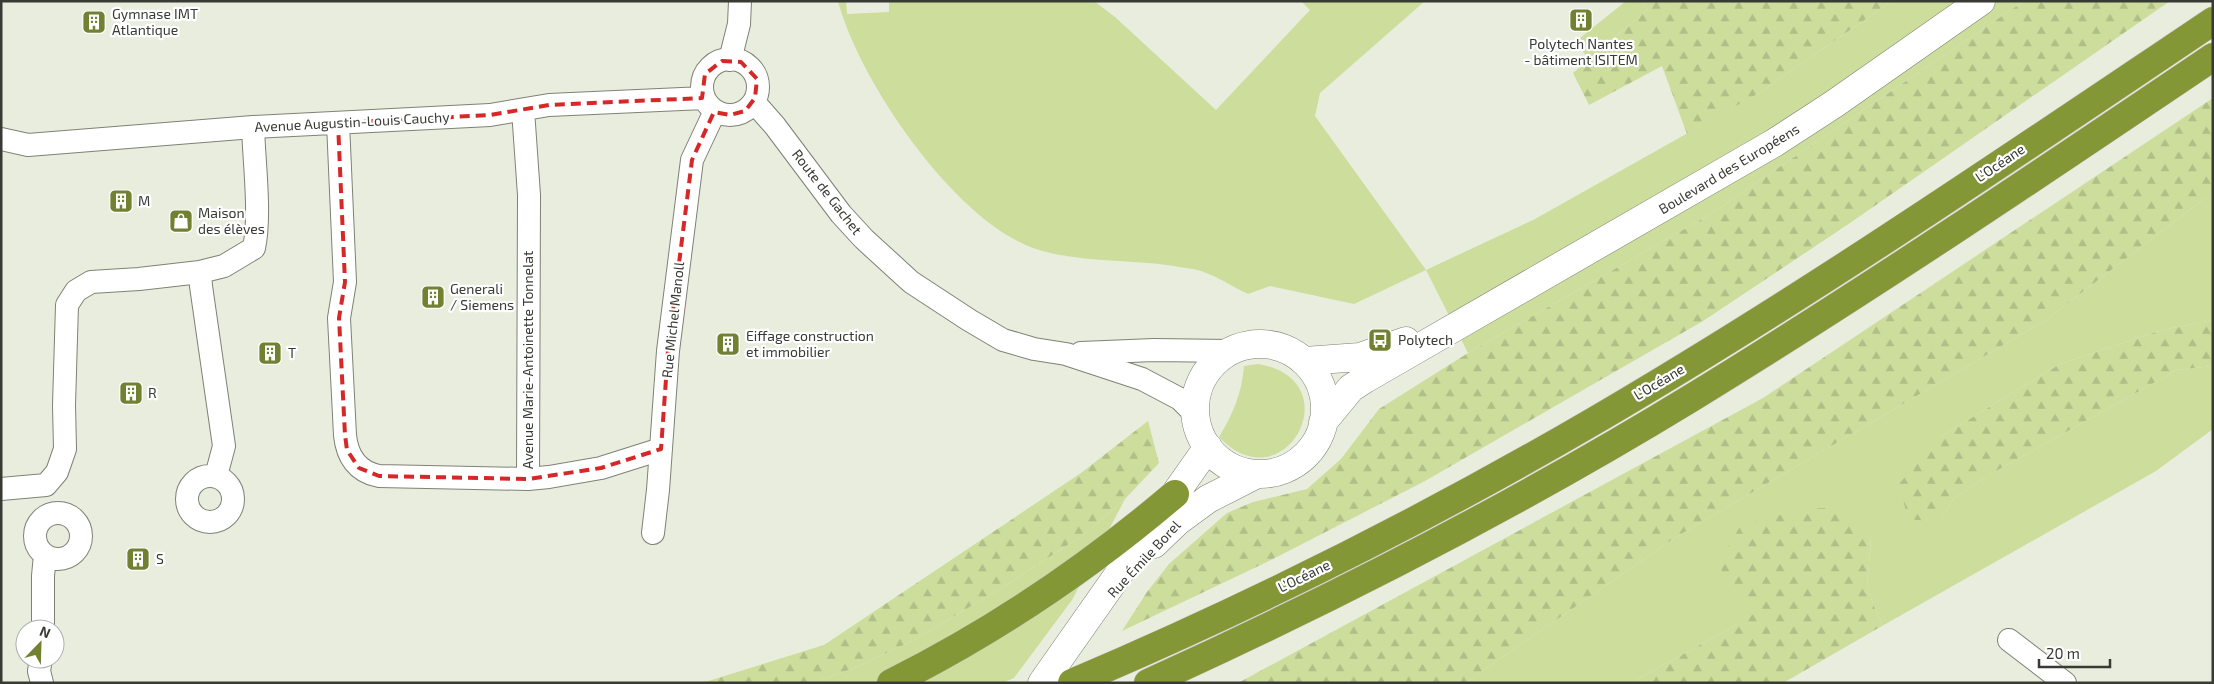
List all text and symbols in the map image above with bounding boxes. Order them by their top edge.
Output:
place label: Gymnase IMT Atlantique [112,5,198,38]
building icon: Polytech Nantes - bâtiment ISITEM [1568,7,1594,33]
building icon: Gymnase IMT Atlantique [81,9,107,35]
place label: Polytech Nantes - bâtiment ISITEM [1524,35,1638,68]
street label: Avenue Augustin-Louis Cauchy [254,108,451,135]
street label: Boulevard des Européens [1655,120,1802,217]
street label: L’Océane [1972,140,2028,185]
street label: Route de Gachet [789,146,866,238]
building icon: M [108,188,134,214]
place label: M [138,192,150,209]
place label: Maison des élèves [198,204,265,237]
shop icon: Maison des élèves [168,208,194,234]
street label: Avenue Marie-Antoinette Tonnelat [519,251,536,469]
street label: Rue Michel Manoll [658,260,687,379]
place label: Generali / Siemens [450,280,514,313]
building icon: Generali / Siemens [420,284,446,310]
place label: Eiffage construction et immobilier [746,327,874,360]
bus stop icon: Polytech [1367,327,1393,353]
building icon: Eiffage construction et immobilier [715,331,741,357]
place label: Polytech [1398,331,1453,348]
building icon: T [257,340,283,366]
place label: T [288,344,296,361]
street label: L’Océane [1630,360,1687,403]
building icon: R [118,380,144,406]
place label: R [148,384,157,401]
street label: Rue Émile Borel [1104,516,1184,601]
building icon: S [125,546,151,572]
place label: S [156,550,164,567]
street label: L’Océane [1275,556,1333,595]
north arrow [15,619,65,669]
text: N [37,622,53,641]
scale bar [2039,636,2110,668]
text: 20 m [2046,644,2080,662]

